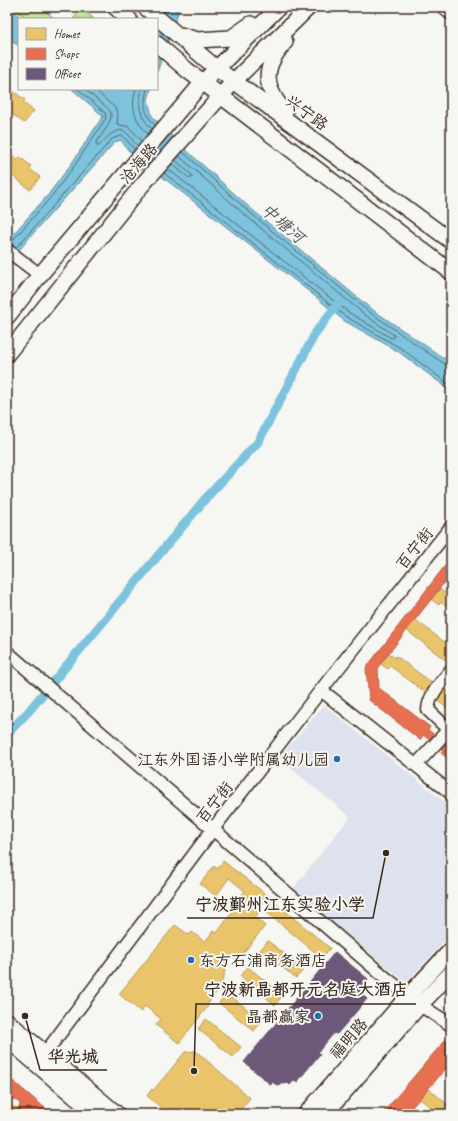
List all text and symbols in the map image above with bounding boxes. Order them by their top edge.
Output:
legend [18,18,158,90]
text: Homes [54,26,81,42]
text: Shops [54,46,79,62]
text: Offices [54,66,81,82]
street label: 兴宁路 [281,91,332,135]
street label: 沧海路 [115,139,162,188]
water label: 中塘河 [257,199,311,250]
street label: 百宁街 [392,524,438,574]
place label: 江东外国语小学附属幼儿园 [137,750,329,770]
marker: 江东外国语小学附属幼儿园 [332,754,342,764]
street label: 百宁街 [192,778,237,828]
callout: 宁波鄞州江东实验小学 [187,889,373,918]
text: 宁波鄞州江东实验小学 [195,894,365,915]
place label: 东方石浦商务酒店 [199,951,327,971]
marker: 东方石浦商务酒店 [186,955,196,965]
callout: 宁波新晶都开元名庭大酒店 [196,975,416,1004]
text: 宁波新晶都开元名庭大酒店 [204,979,408,1000]
place label: 晶都赢家 [246,1007,310,1027]
marker: 晶都赢家 [313,1011,323,1021]
street label: 福明路 [325,1014,372,1063]
callout: 华光城 [40,1041,107,1070]
text: 华光城 [48,1046,99,1067]

